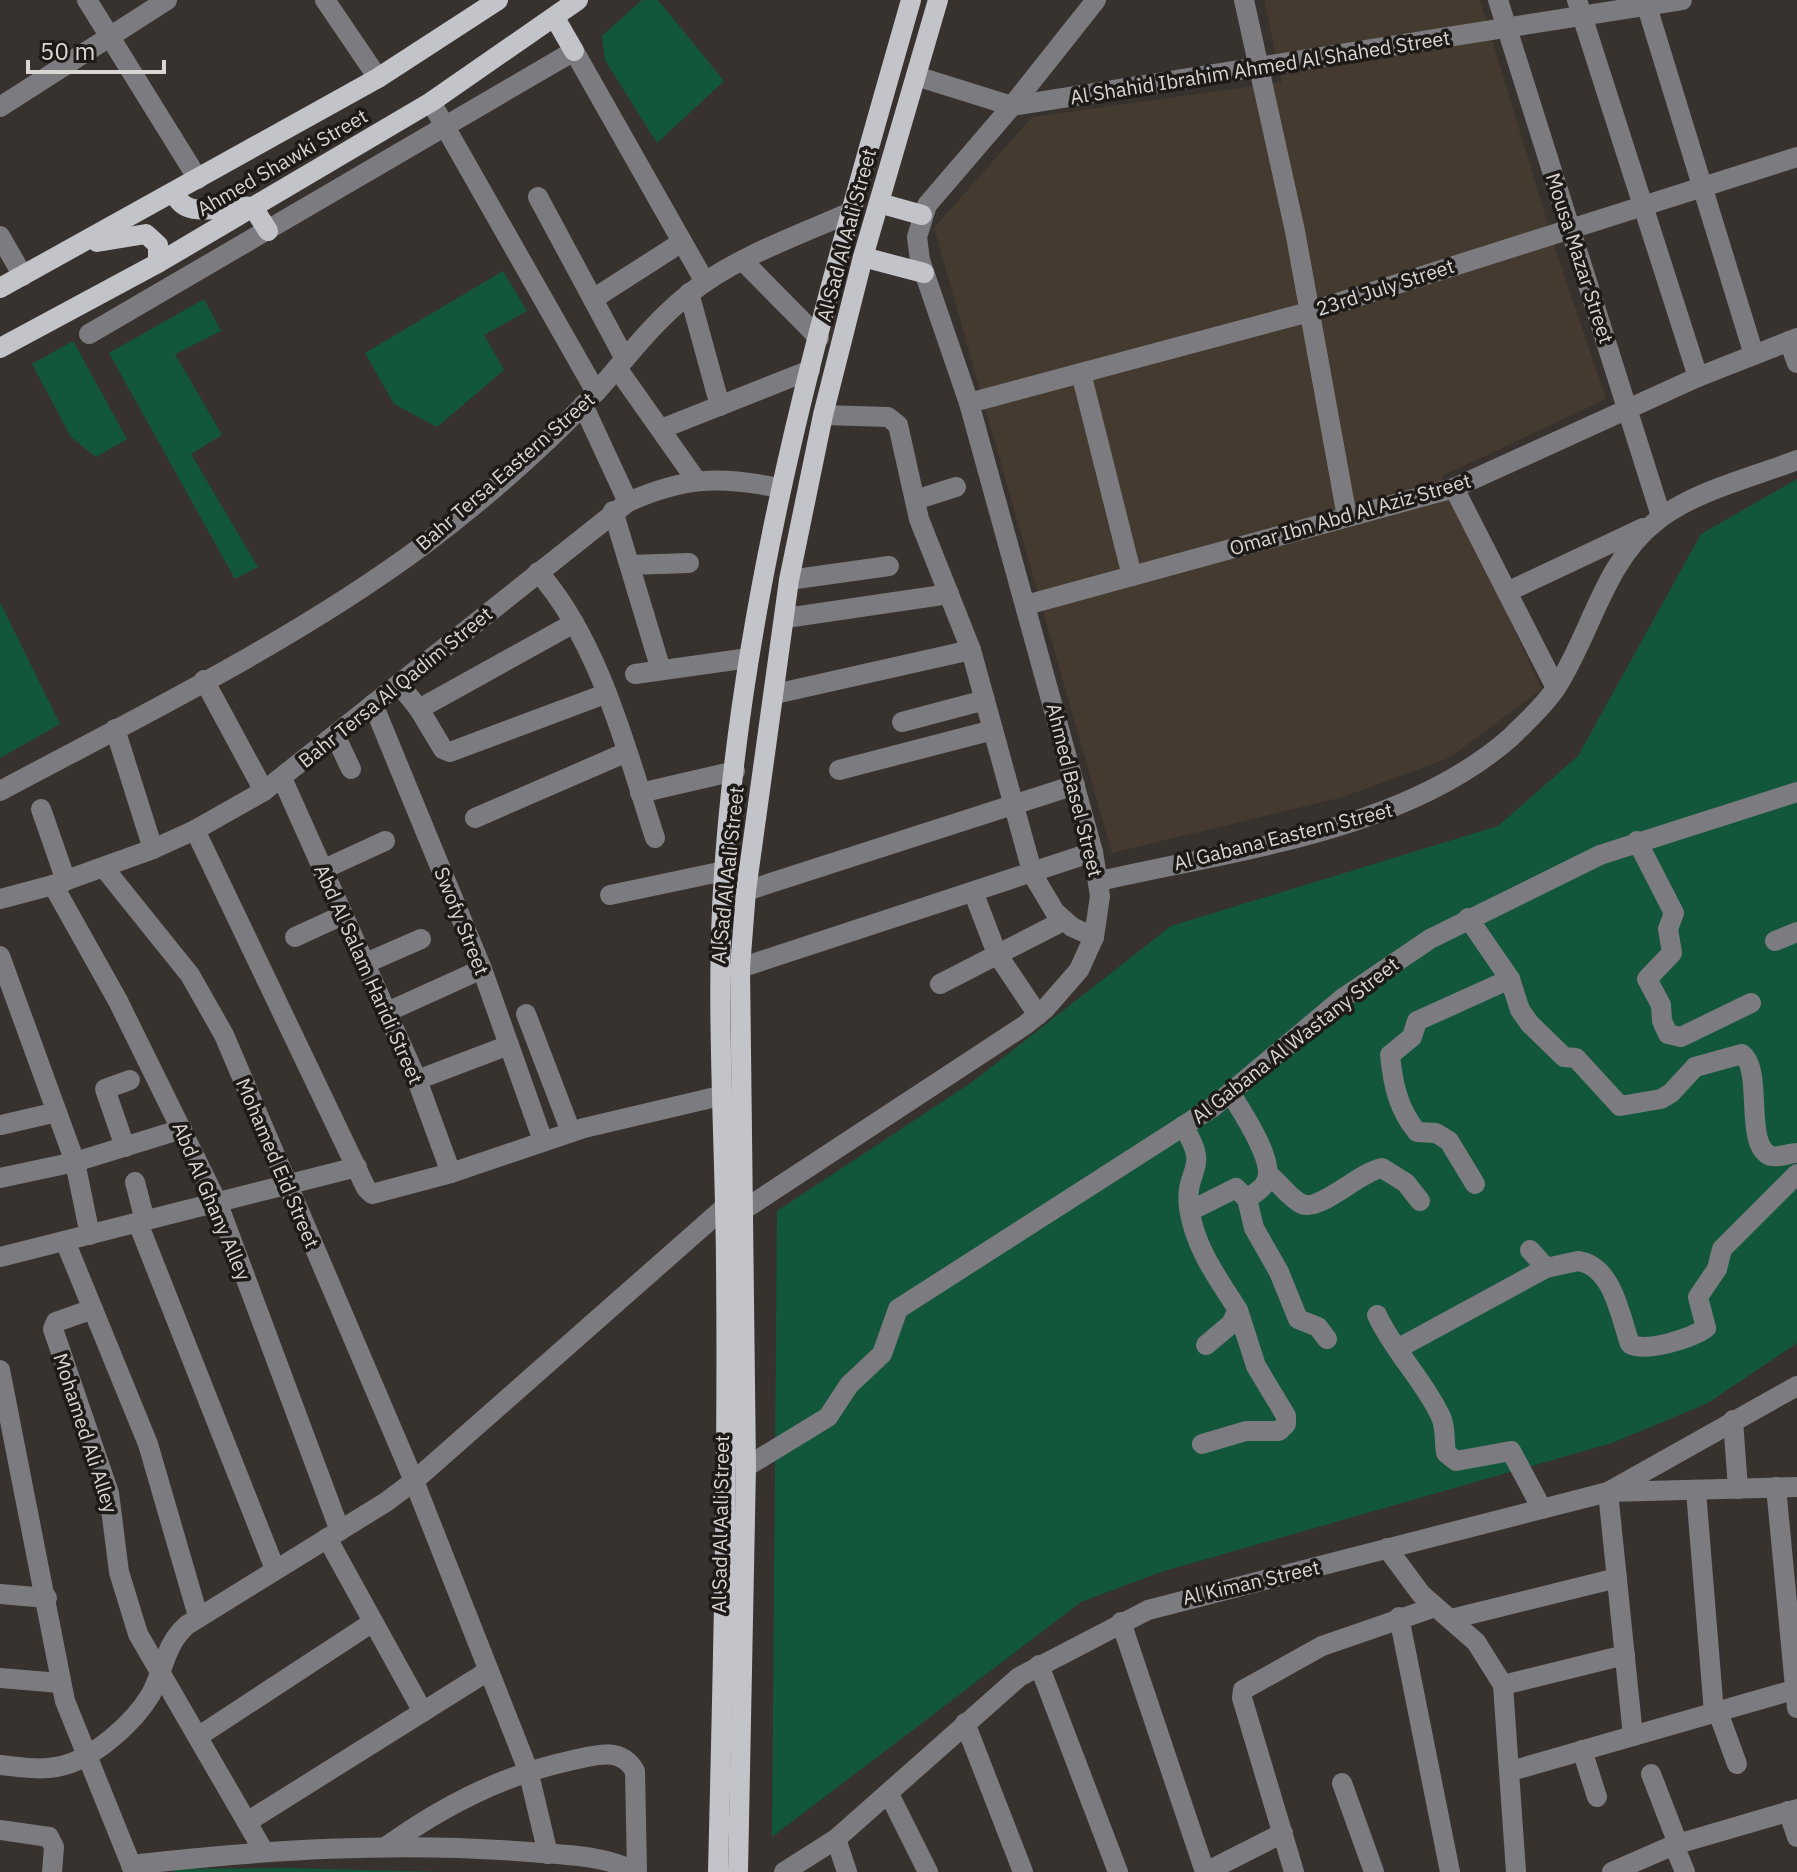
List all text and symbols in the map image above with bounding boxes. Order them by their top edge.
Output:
scale bar [28,24,164,74]
street label: Al Shahid Ibrahim Ahmed Al Shahed Street [1068,24,1452,110]
text: 50 m [40,35,95,67]
street label: Ahmed Shawki Street [192,102,372,222]
street label: Al Sad Al Aali Street [810,145,882,325]
street label: Mousa Mazar Street [1540,169,1620,347]
street label: 23rd July Street [1312,252,1458,322]
street label: Bahr Tersa Eastern Street [410,386,600,556]
street label: Omar Ibn Abd Al Aziz Street [1226,467,1474,561]
street label: Bahr Tersa Al Qadim Street [292,600,498,774]
street label: Ahmed Basel Street [1040,700,1110,880]
street label: Al Sad Al Aali Street [704,785,750,965]
street label: Al Gabana Eastern Street [1171,796,1395,876]
street label: Abd Al Salam Haridi Street [308,860,430,1088]
street label: Swofy Street [428,863,496,979]
street label: Al Gabana Al Wastany Street [1186,951,1404,1129]
street label: Mohamed Eid Street [230,1074,326,1252]
street label: Abd Al Ghany Alley [166,1117,258,1285]
street label: Mohamed Ali Alley [47,1350,125,1516]
street label: Al Sad Al Aali Street [705,1435,735,1613]
street label: Al Kiman Street [1180,1553,1322,1611]

